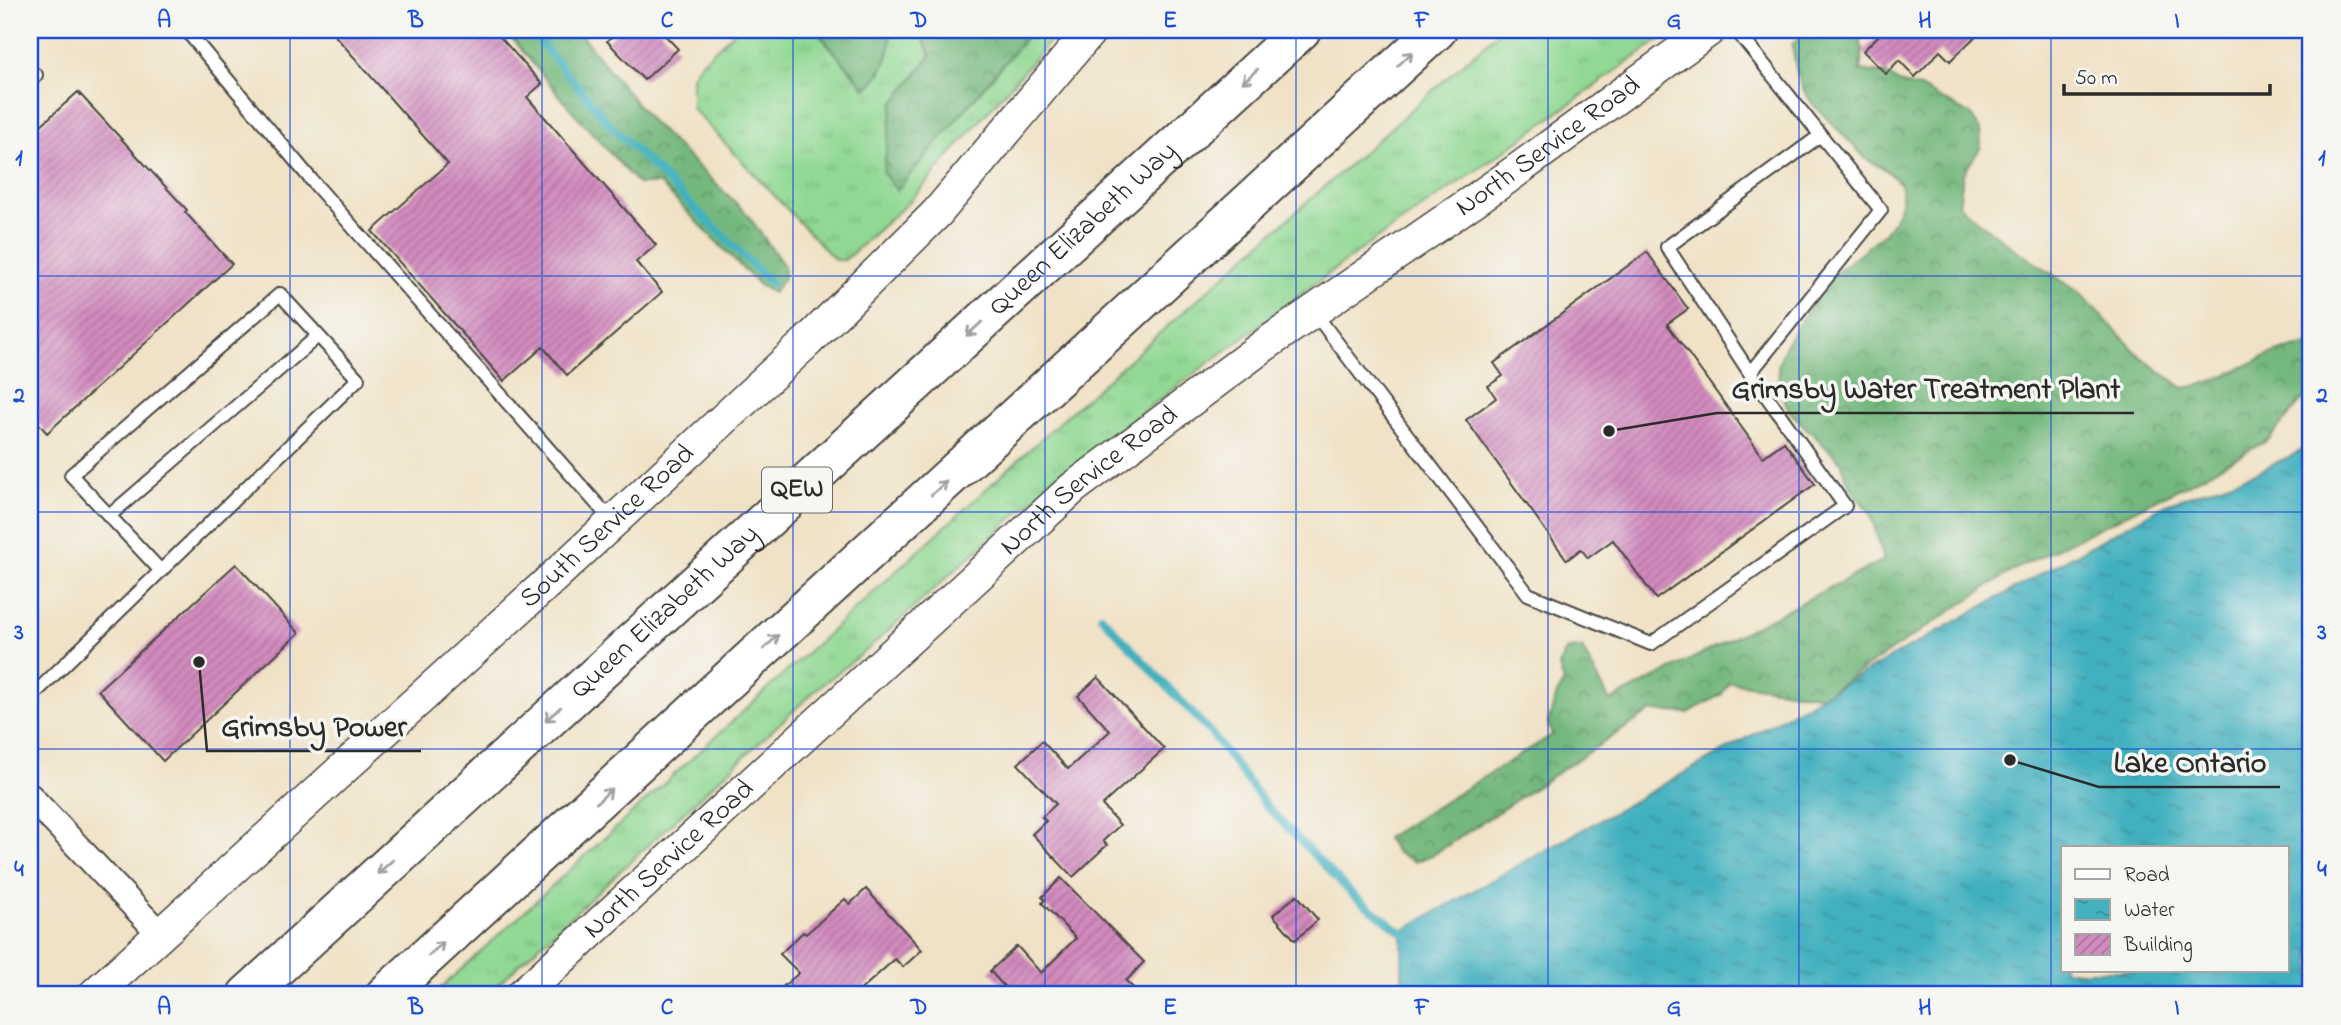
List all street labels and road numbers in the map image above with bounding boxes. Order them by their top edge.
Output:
street label: North Service Road [1447,66,1650,228]
street label: Queen Elizabeth Way [980,132,1187,326]
street label: North Service Road [991,395,1187,566]
street label: South Service Road [511,435,705,619]
road number: QEW [762,468,832,512]
street label: Queen Elizabeth Way [562,515,769,709]
street label: North Service Road [574,770,764,949]

